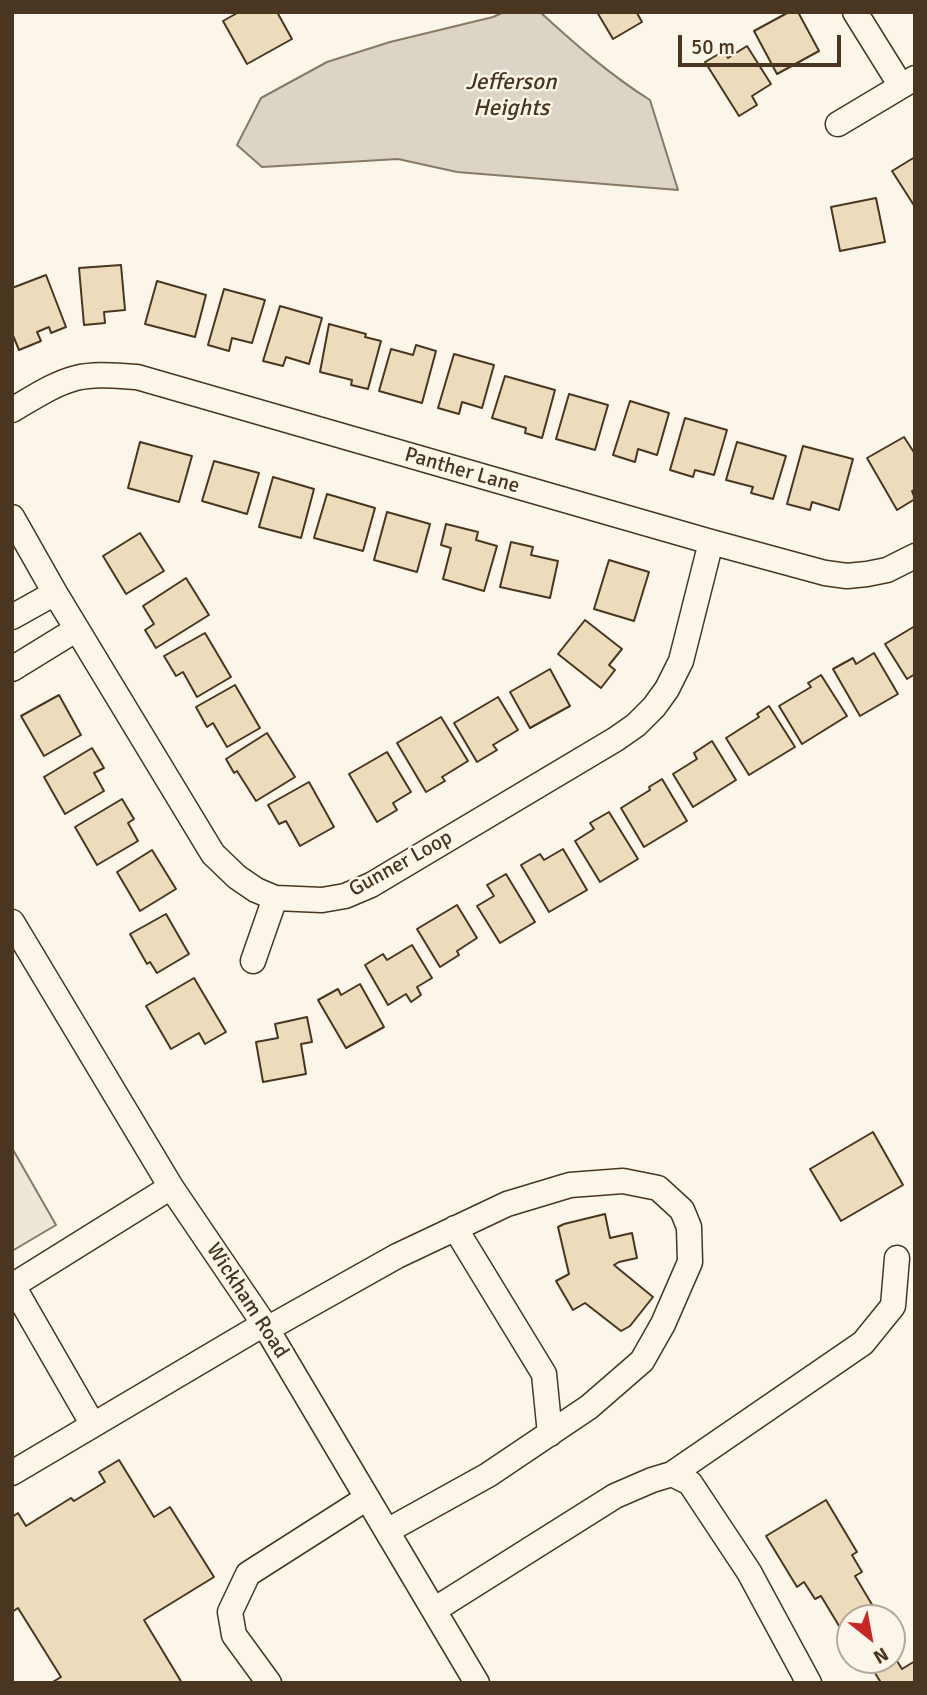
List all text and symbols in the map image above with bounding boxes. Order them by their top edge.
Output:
scale bar [682,21,845,65]
text: 50 m [691,34,735,60]
water label: Jefferson Heights [466,69,556,123]
street label: Panther Lane [402,443,522,499]
street label: Gunner Loop [345,825,457,903]
street label: Wickham Road [200,1239,294,1363]
north arrow [836,1604,906,1674]
text: N [869,1642,893,1669]

